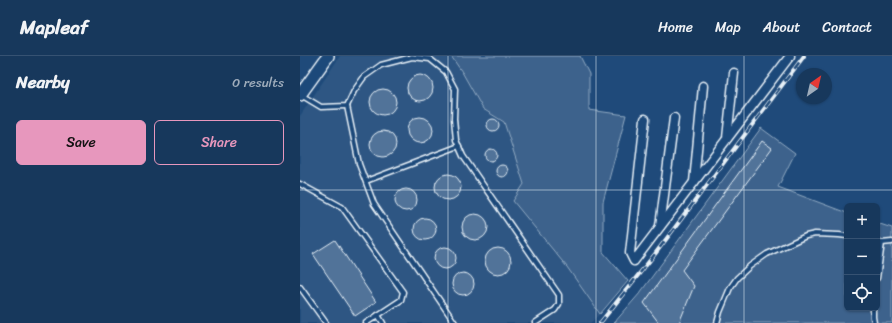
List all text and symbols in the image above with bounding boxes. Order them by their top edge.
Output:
text: Mapleaf [20,11,88,44]
text: Home [658,15,693,40]
text: Map [715,15,741,40]
text: About [763,15,800,40]
text: Contact [822,15,872,40]
text: Nearby [16,67,70,97]
north arrow [796,68,832,104]
text: 0 results [232,71,284,94]
button: Save [16,120,146,165]
button: Share [154,120,284,165]
map controls [844,203,880,311]
button: + [844,203,880,239]
button: − [844,239,880,275]
button: locate [844,275,880,311]

